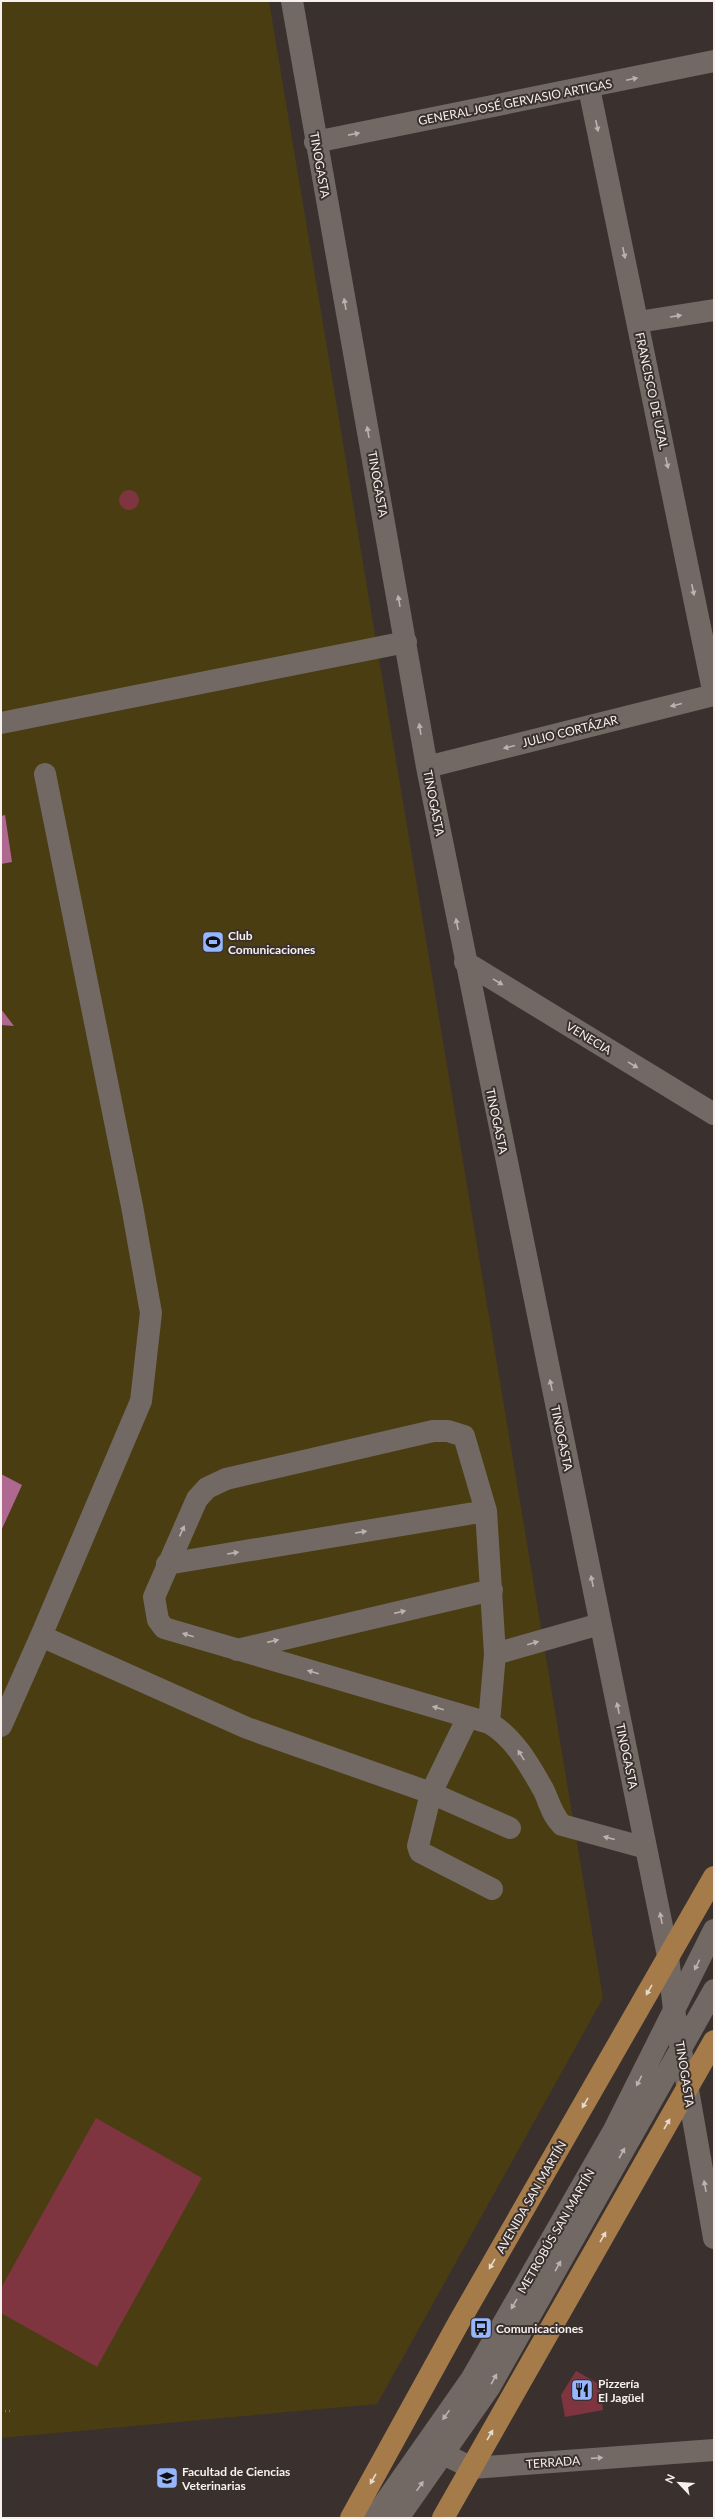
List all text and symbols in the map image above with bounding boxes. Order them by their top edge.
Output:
one-way arrow [626,75,638,81]
street label: GENERAL JOSÉ GERVASIO ARTIGAS [417,76,613,128]
one-way arrow [595,120,601,132]
street label: TINOGASTA [307,131,333,200]
one-way arrow [348,131,360,137]
one-way arrow [621,247,627,259]
one-way arrow [342,297,348,310]
one-way arrow [670,313,682,319]
street label: FRANCISCO DE UZAL [632,331,672,451]
one-way arrow [365,425,371,438]
street label: TINOGASTA [365,450,391,519]
one-way arrow [664,457,670,469]
one-way arrow [690,584,696,596]
one-way arrow [395,595,401,607]
one-way arrow [670,702,682,708]
street label: JULIO CORTÁZAR [521,712,620,750]
one-way arrow [417,723,423,735]
one-way arrow [503,744,516,750]
street label: TINOGASTA [420,769,448,838]
one-way arrow [454,918,460,930]
place label: Club Comunicaciones [228,928,315,957]
sports icon: Club Comunicaciones [200,929,226,955]
one-way arrow [492,979,504,986]
street label: VENECIA [564,1019,615,1058]
one-way arrow [627,1061,639,1068]
street label: TINOGASTA [483,1087,511,1156]
one-way arrow [548,1379,554,1391]
street label: TINOGASTA [548,1404,576,1473]
one-way arrow [179,1525,185,1537]
one-way arrow [355,1529,367,1535]
one-way arrow [227,1550,239,1556]
one-way arrow [588,1575,594,1587]
one-way arrow [394,1608,406,1614]
one-way arrow [182,1632,194,1638]
one-way arrow [267,1638,280,1644]
one-way arrow [527,1640,539,1646]
one-way arrow [306,1669,319,1675]
one-way arrow [614,1702,620,1714]
one-way arrow [431,1705,443,1711]
street label: TINOGASTA [613,1722,641,1791]
one-way arrow [517,1750,525,1760]
one-way arrow [602,1835,614,1841]
one-way arrow [657,1912,663,1924]
one-way arrow [693,1959,700,1970]
one-way arrow [646,1984,653,1996]
street label: TINOGASTA [672,2040,698,2109]
one-way arrow [635,2075,642,2087]
one-way arrow [581,2097,588,2109]
one-way arrow [663,2118,670,2130]
street label: AVENIDA SAN MARTÍN [493,2138,569,2256]
one-way arrow [619,2147,625,2159]
street label: METROBÚS SAN MARTÍN [514,2166,598,2296]
one-way arrow [701,2180,707,2192]
one-way arrow [599,2231,606,2243]
one-way arrow [489,2258,496,2270]
one-way arrow [555,2260,562,2272]
one-way arrow [510,2298,517,2310]
bus stop icon: Comunicaciones [468,2315,494,2341]
place label: Comunicaciones [496,2321,583,2336]
one-way arrow [491,2373,498,2385]
place label: Pizzería El Jagüel [598,2376,644,2405]
restaurant icon: Pizzería El Jagüel [569,2377,595,2403]
one-way arrow [441,2409,450,2420]
one-way arrow [487,2430,494,2441]
street label: TERRADA [525,2453,581,2471]
one-way arrow [591,2455,603,2462]
north arrow [659,2463,699,2503]
place label: Facultad de Ciencias Veterinarias [181,2464,290,2493]
school or university icon: Facultad de Ciencias Veterinarias [154,2465,180,2491]
text: N [662,2472,677,2485]
one-way arrow [370,2473,376,2484]
one-way arrow [416,2481,424,2491]

